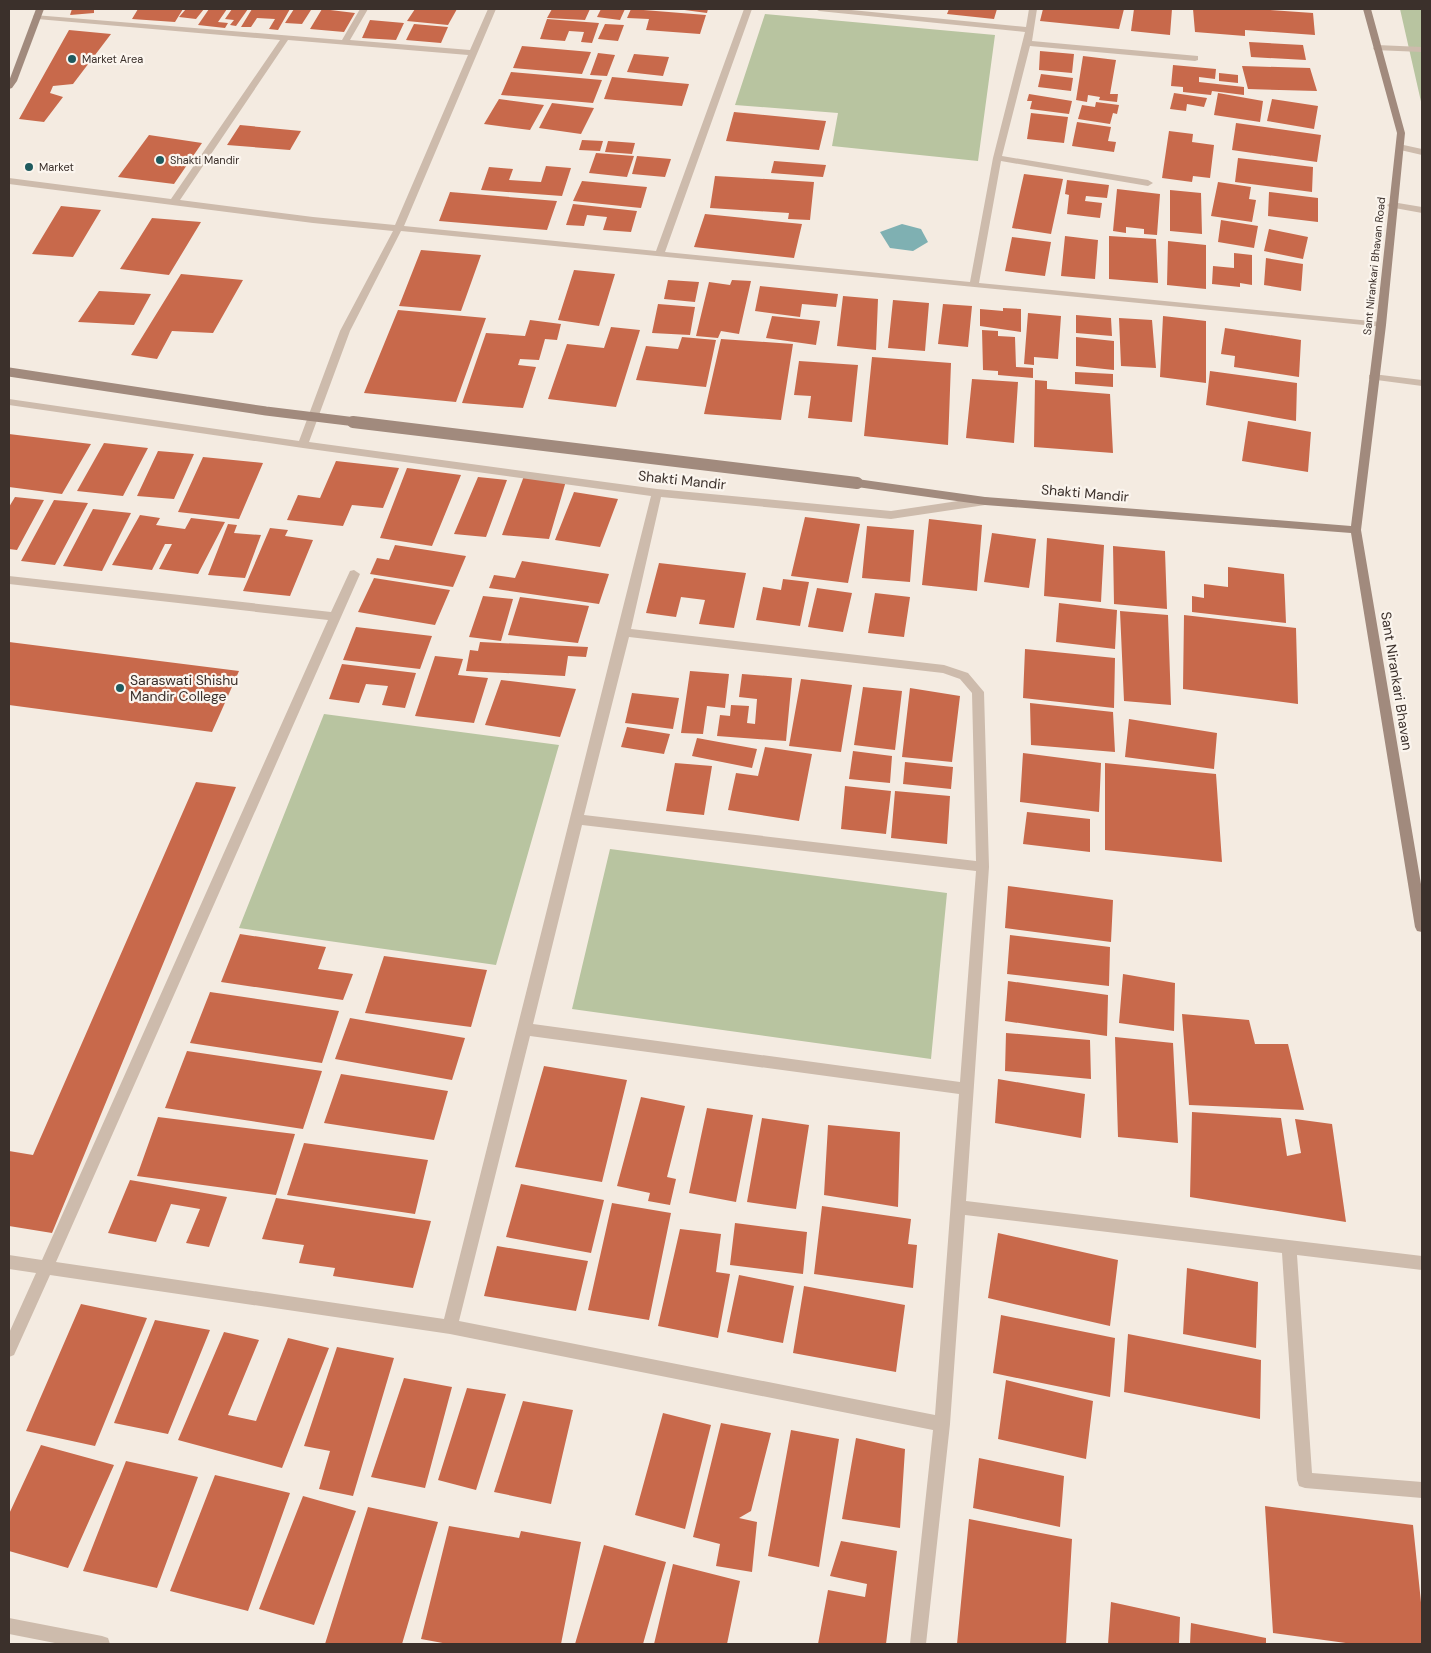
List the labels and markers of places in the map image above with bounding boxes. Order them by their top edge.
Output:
place label: Market Area [82,52,143,66]
marker: Market Area [66,53,78,65]
place label: Shakti Mandir [170,153,239,167]
marker: Shakti Mandir [154,154,166,166]
place label: Market [39,160,74,174]
marker: Market [23,161,35,173]
place label: Saraswati Shishu Mandir College [130,671,238,705]
marker: Saraswati Shishu Mandir College [114,682,126,694]

